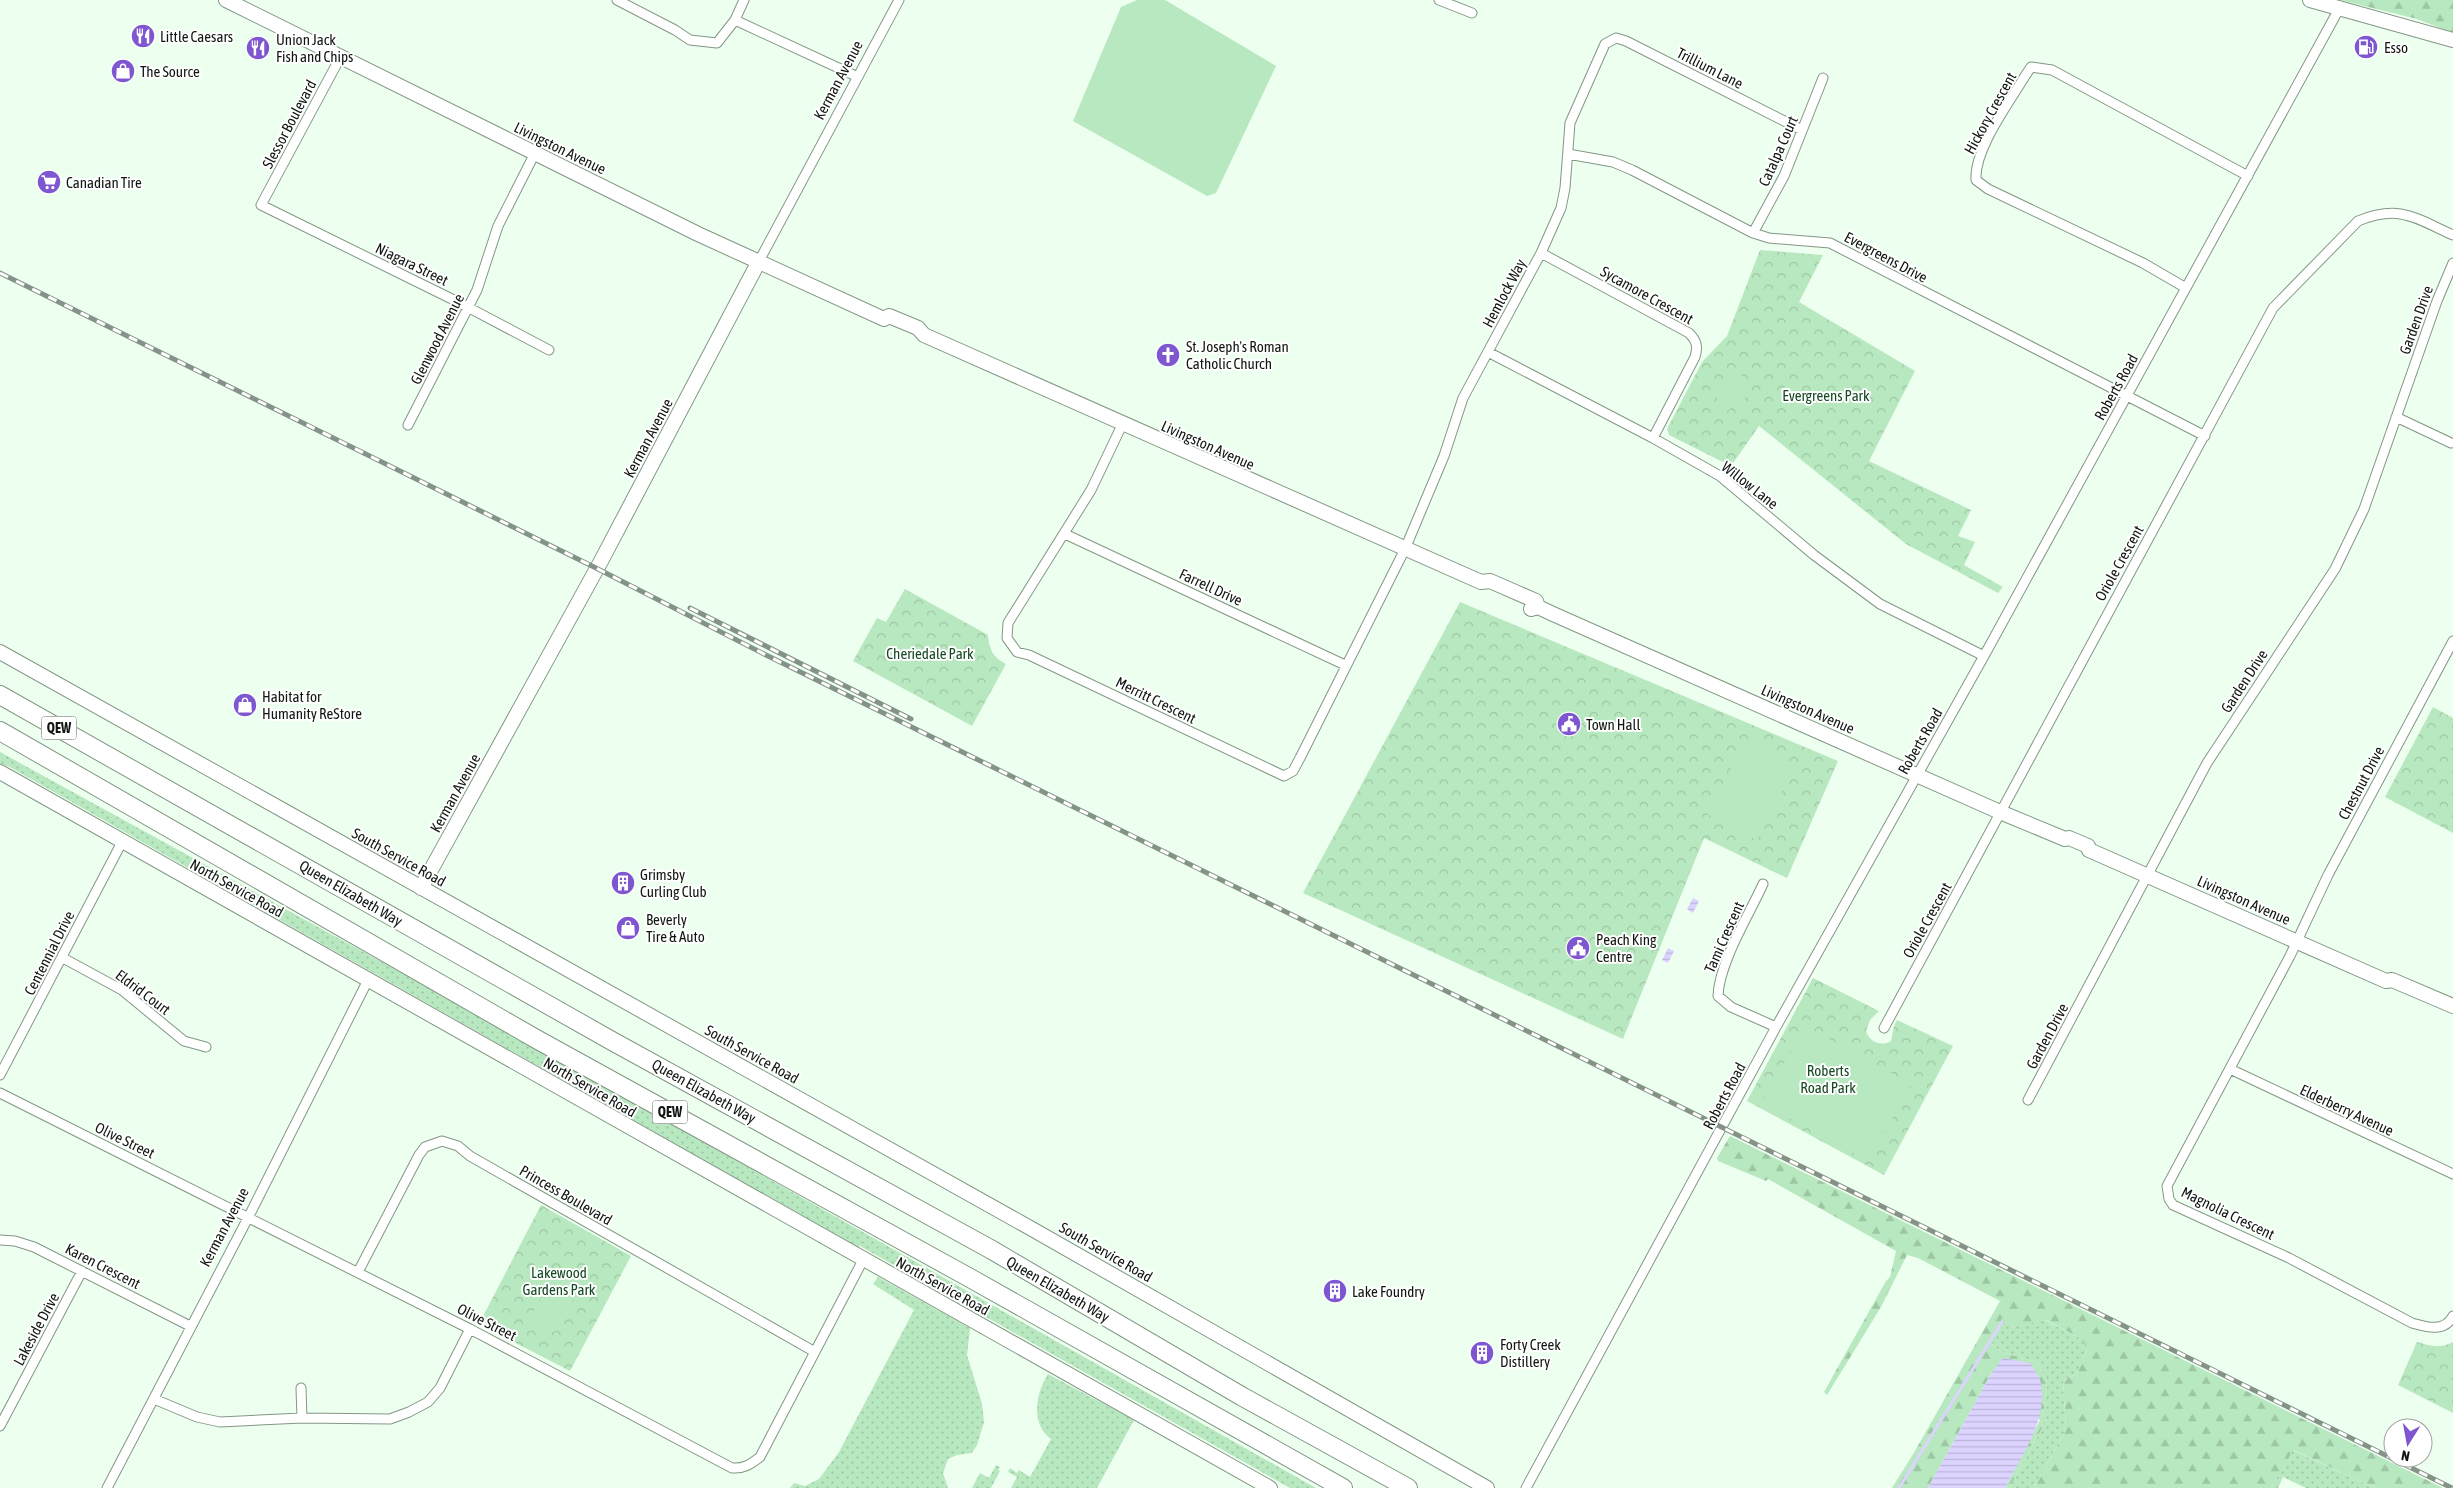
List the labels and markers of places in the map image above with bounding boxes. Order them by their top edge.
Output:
restaurant icon: Little Caesars [130,23,156,49]
place label: Little Caesars [160,28,233,45]
place label: Union Jack Fish and Chips [276,31,353,65]
fuel station icon: Esso [2353,34,2379,60]
restaurant icon: Union Jack Fish and Chips [245,35,271,61]
place label: Esso [2384,39,2408,56]
shop icon: The Source [110,58,136,84]
place label: The Source [140,63,200,80]
supermarket icon: Canadian Tire [36,169,62,195]
place label: Canadian Tire [66,174,142,191]
place label: St. Joseph's Roman Catholic Church [1186,338,1289,372]
church icon: St. Joseph's Roman Catholic Church [1155,342,1181,368]
place label: Habitat for Humanity ReStore [262,688,362,722]
shop icon: Habitat for Humanity ReStore [232,692,258,718]
public building icon: Town Hall [1556,711,1582,737]
place label: Town Hall [1586,716,1641,733]
place label: Grimsby Curling Club [640,866,707,900]
building icon: Grimsby Curling Club [610,870,636,896]
place label: Beverly Tire & Auto [646,911,705,945]
shop icon: Beverly Tire & Auto [615,915,641,941]
place label: Peach King Centre [1596,931,1657,965]
public building icon: Peach King Centre [1565,935,1591,961]
building icon: Lake Foundry [1322,1278,1348,1304]
place label: Lake Foundry [1352,1283,1425,1300]
place label: Forty Creek Distillery [1500,1336,1561,1370]
building icon: Forty Creek Distillery [1469,1340,1495,1366]

